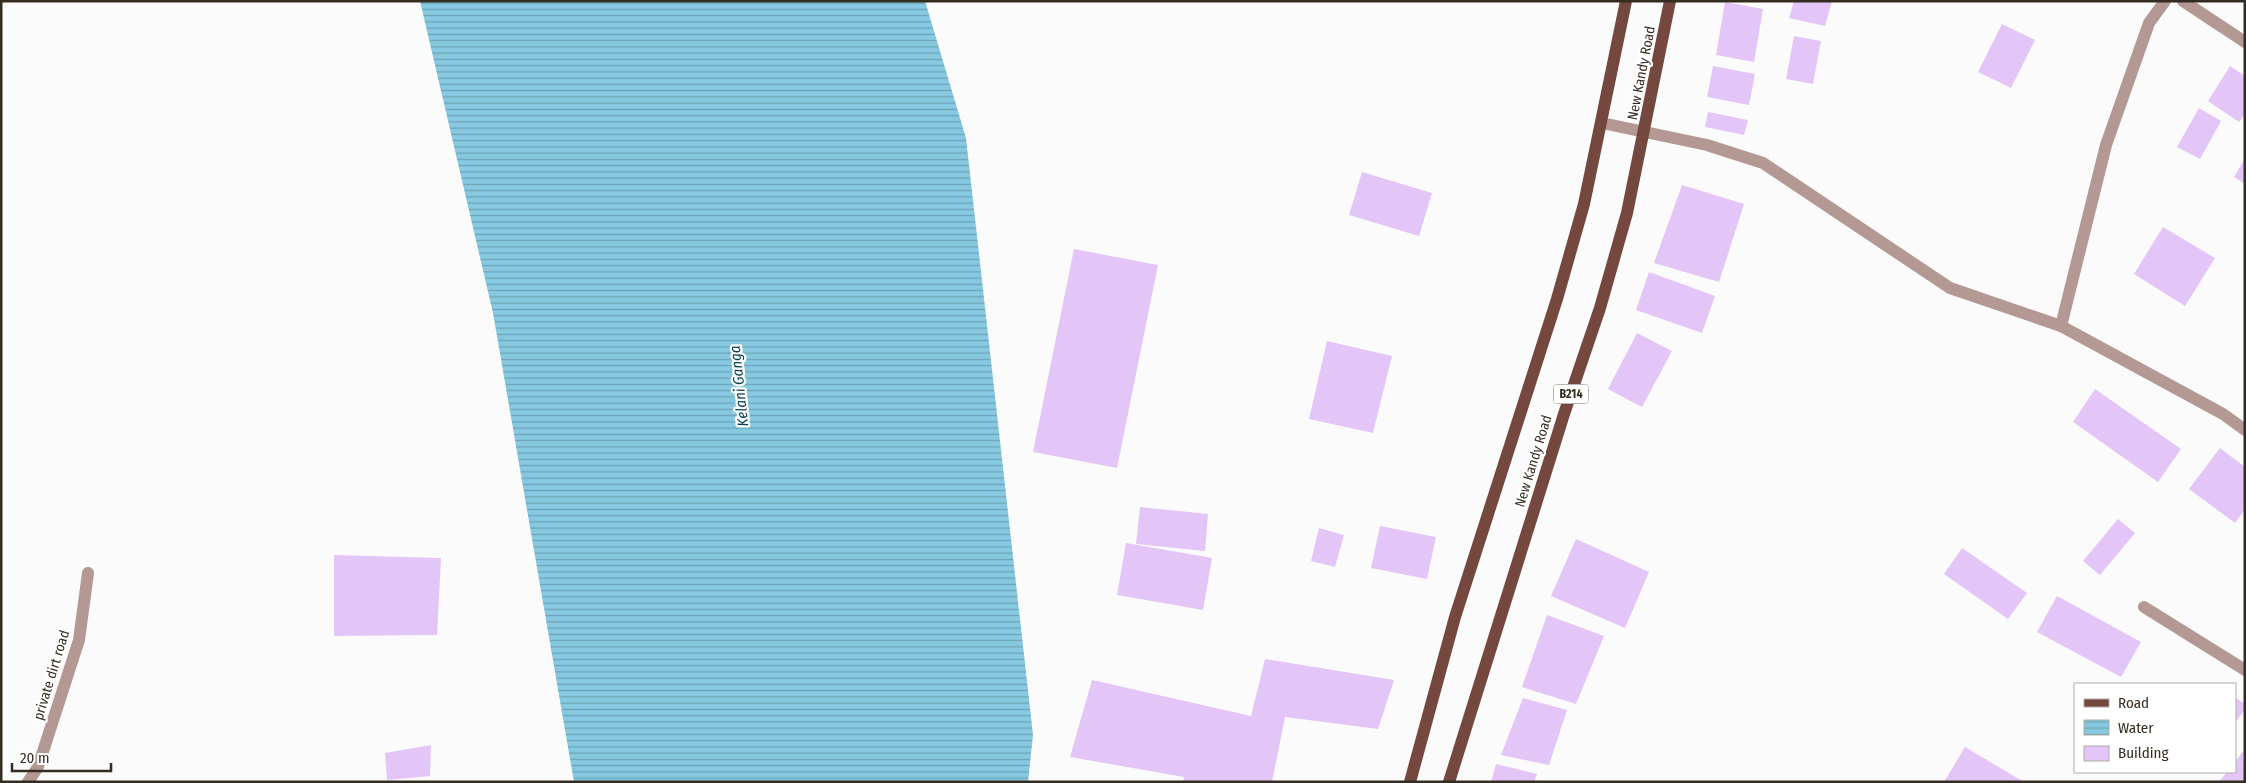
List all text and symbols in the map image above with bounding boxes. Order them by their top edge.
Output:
street label: New Kandy Road [1624,25,1659,122]
water label: Kelani Ganga [726,344,752,427]
road number: B214 [1554,384,1588,404]
street label: New Kandy Road [1511,413,1556,509]
street label: private dirt road [30,628,73,722]
legend [2074,683,2236,773]
text: Road [2118,694,2149,712]
text: Water [2118,719,2154,737]
scale bar [12,740,111,772]
text: Building [2118,744,2169,762]
text: 20 m [20,749,50,767]

